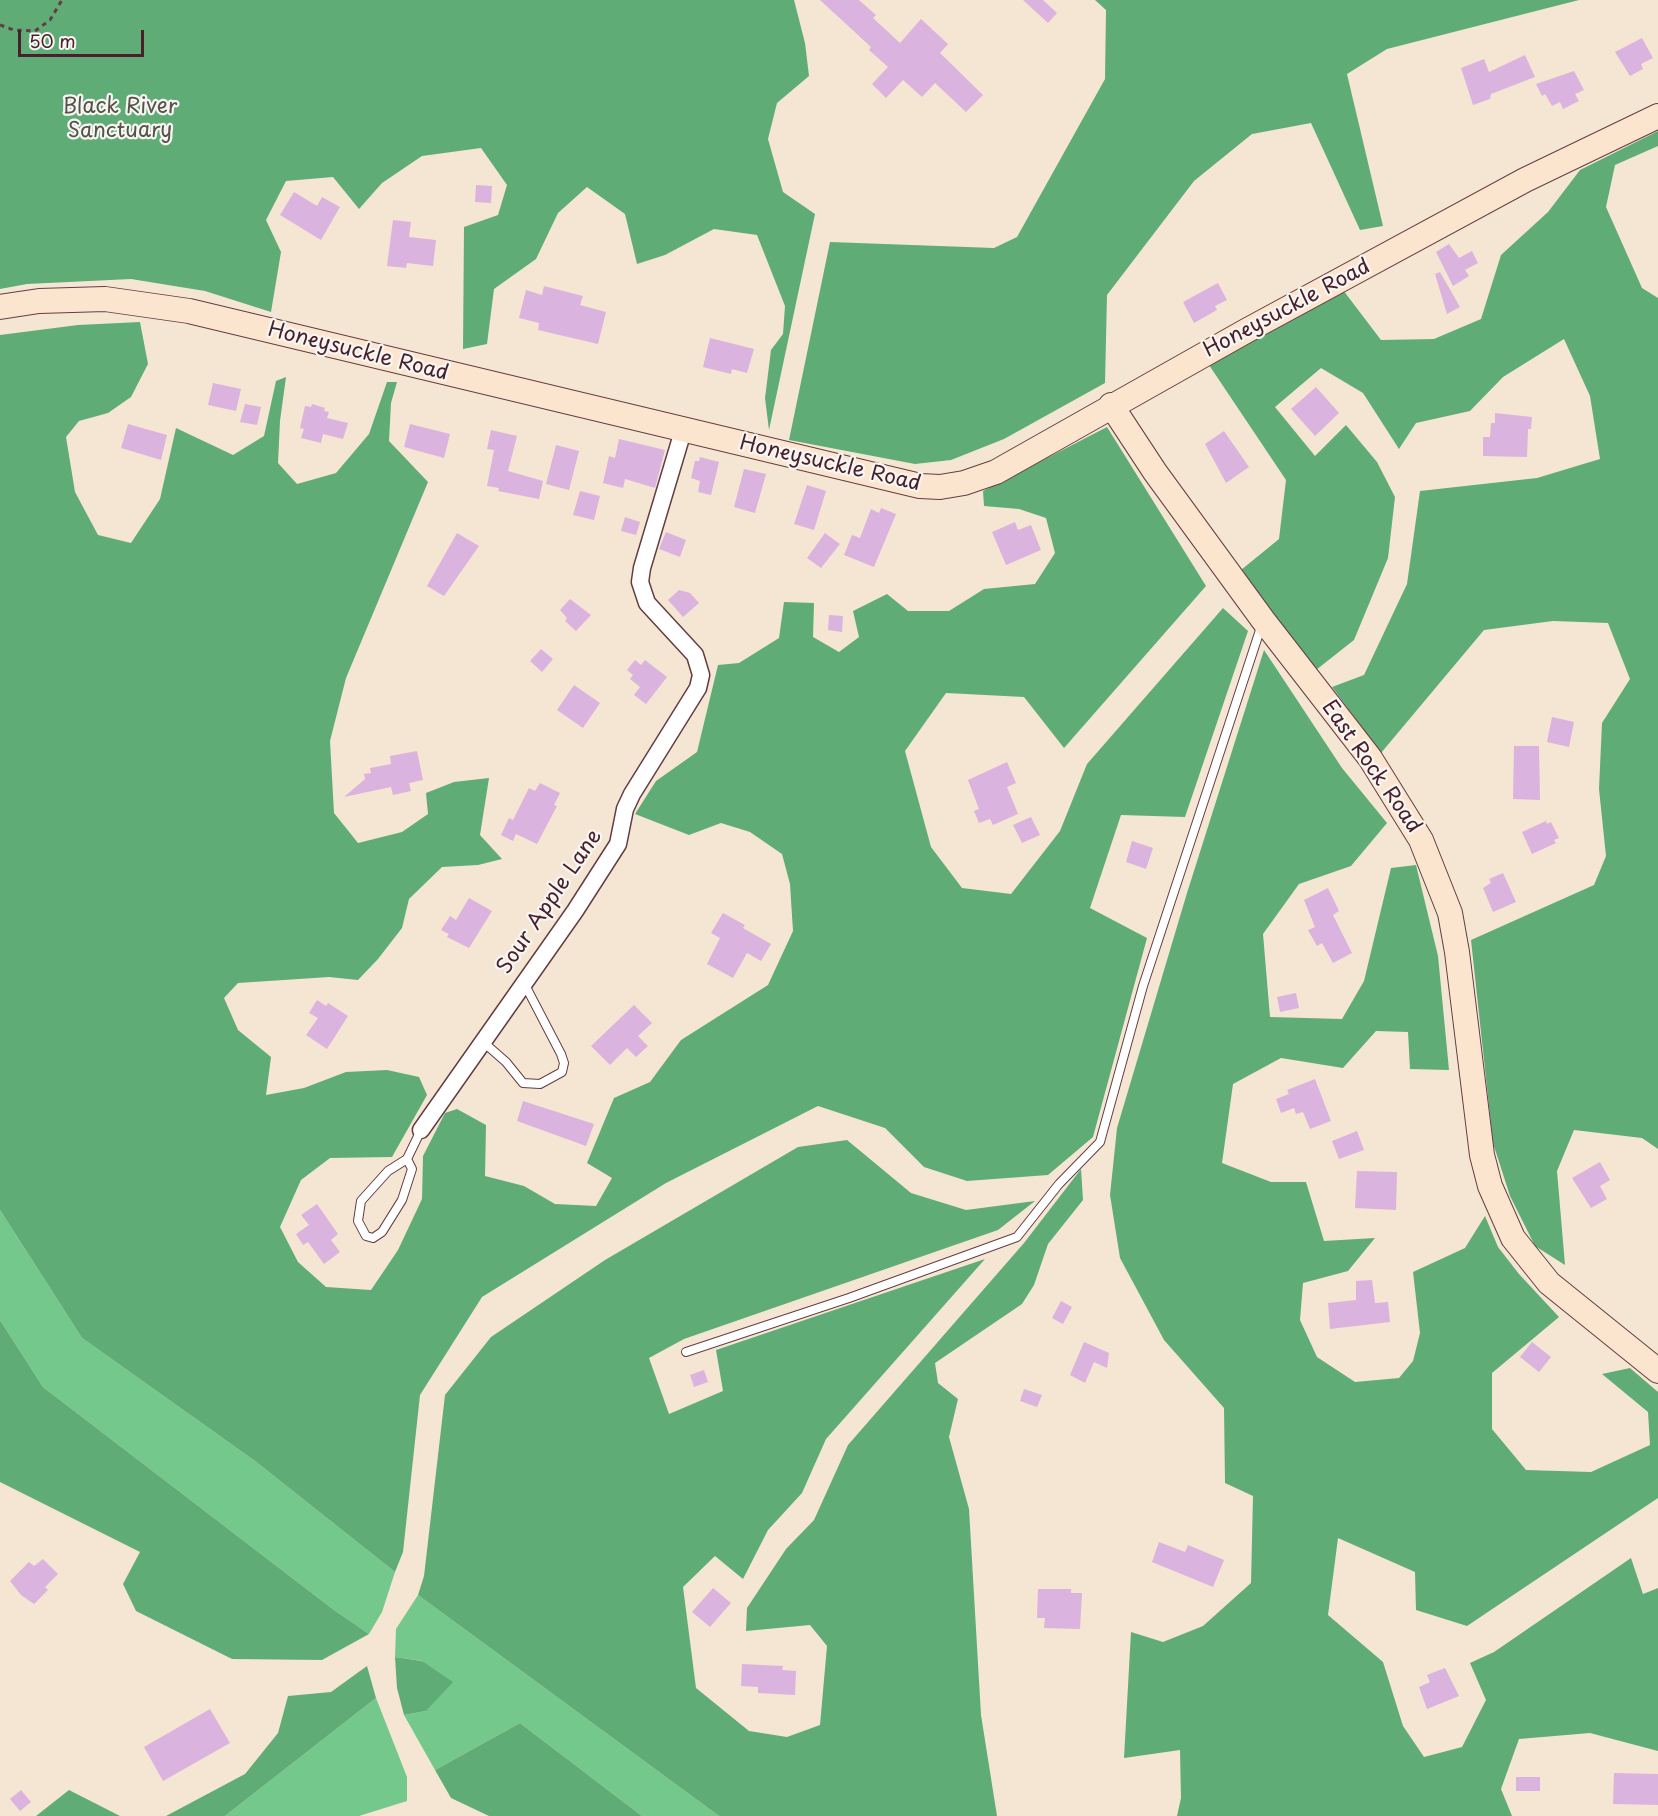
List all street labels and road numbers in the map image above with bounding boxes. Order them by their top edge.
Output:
street label: Honeysuckle Road [1199,254,1375,364]
street label: Honeysuckle Road [265,317,451,387]
street label: Honeysuckle Road [737,431,923,497]
street label: East Rock Road [1316,696,1426,838]
street label: Sour Apple Lane [492,825,608,979]

